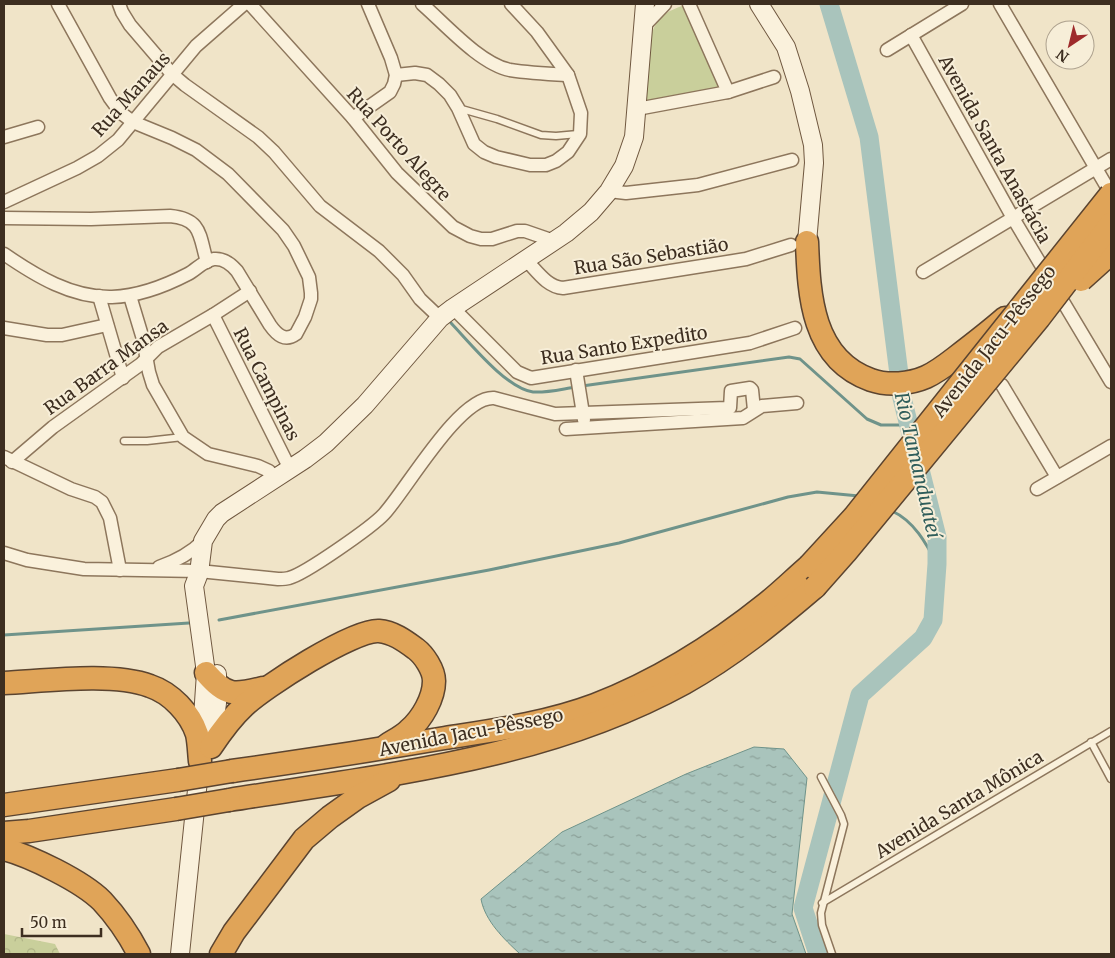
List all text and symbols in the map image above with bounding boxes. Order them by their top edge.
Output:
north arrow [1045,20,1095,70]
text: N [1053,45,1072,66]
street label: Rua Manaus [87,47,175,141]
street label: Avenida Santa Anastácia [933,50,1057,247]
street label: Rua Porto Alegre [342,82,456,206]
street label: Rua São Sebastião [572,232,730,280]
street label: Avenida Jacu-Pêssego [927,260,1061,423]
street label: Rua Barra Mansa [39,314,173,420]
street label: Rua Santo Expedito [539,320,709,370]
street label: Rua Campinas [229,324,305,445]
water label: Rio Tamanduateí [890,390,947,543]
street label: Avenida Jacu-Pêssego [376,703,565,761]
street label: Avenida Santa Mônica [870,745,1047,864]
scale bar [22,906,101,938]
text: 50 m [30,913,67,932]

